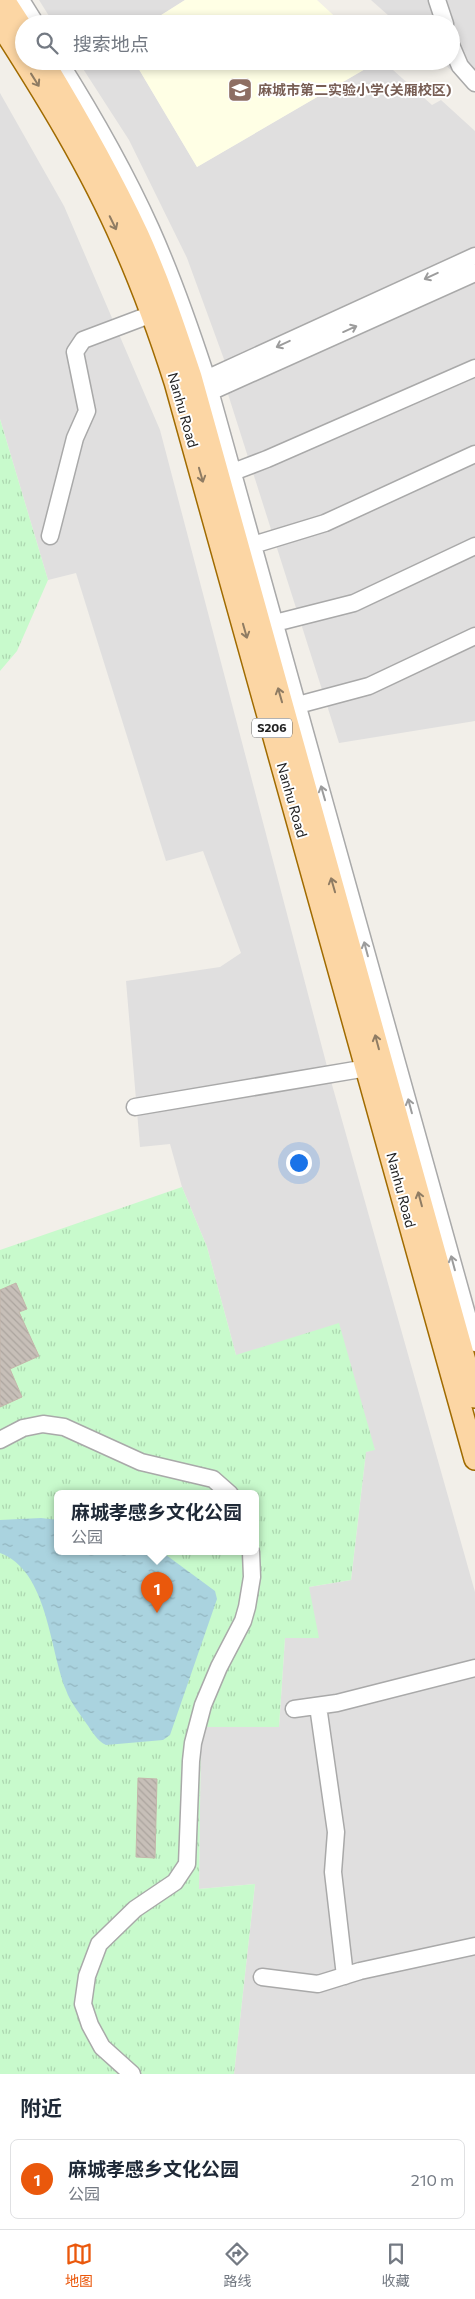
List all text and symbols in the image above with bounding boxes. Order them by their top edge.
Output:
search box [15,15,460,70]
icon: search [33,29,61,57]
text: 搜索地点 [73,32,149,55]
one-way arrow [30,73,40,87]
school or university icon: 麻城市第二实验小学(关厢校区) [227,77,253,103]
place label: 麻城市第二实验小学(关厢校区) [258,81,452,98]
one-way arrow [108,215,118,230]
one-way arrow [424,272,439,281]
one-way arrow [342,323,357,333]
one-way arrow [276,339,291,349]
street label: Nanhu Road [165,370,202,449]
one-way arrow [197,466,207,482]
one-way arrow [241,623,250,639]
one-way arrow [275,688,285,704]
road number: S206 [252,718,292,738]
street label: Nanhu Road [274,760,311,839]
one-way arrow [317,785,327,801]
one-way arrow [328,878,338,894]
one-way arrow [361,942,371,958]
one-way arrow [372,1034,381,1050]
one-way arrow [404,1098,414,1114]
your location [286,1150,312,1176]
street label: Nanhu Road [383,1150,420,1229]
one-way arrow [415,1191,424,1207]
one-way arrow [447,1255,457,1271]
popup [54,1490,259,1555]
text: 麻城孝感乡文化公园 [71,1500,242,1523]
text: 公园 [71,1527,103,1546]
pin: 1 [141,1572,173,1613]
text: 附近 [20,2095,62,2120]
text: 麻城孝感乡文化公园 [68,2157,239,2180]
text: 1 [33,2170,41,2189]
text: 210 m [411,2170,454,2189]
text: 公园 [68,2184,100,2203]
tab: 地图 [65,2240,93,2290]
tab: 路线 [223,2240,251,2290]
tab: 收藏 [382,2240,410,2290]

